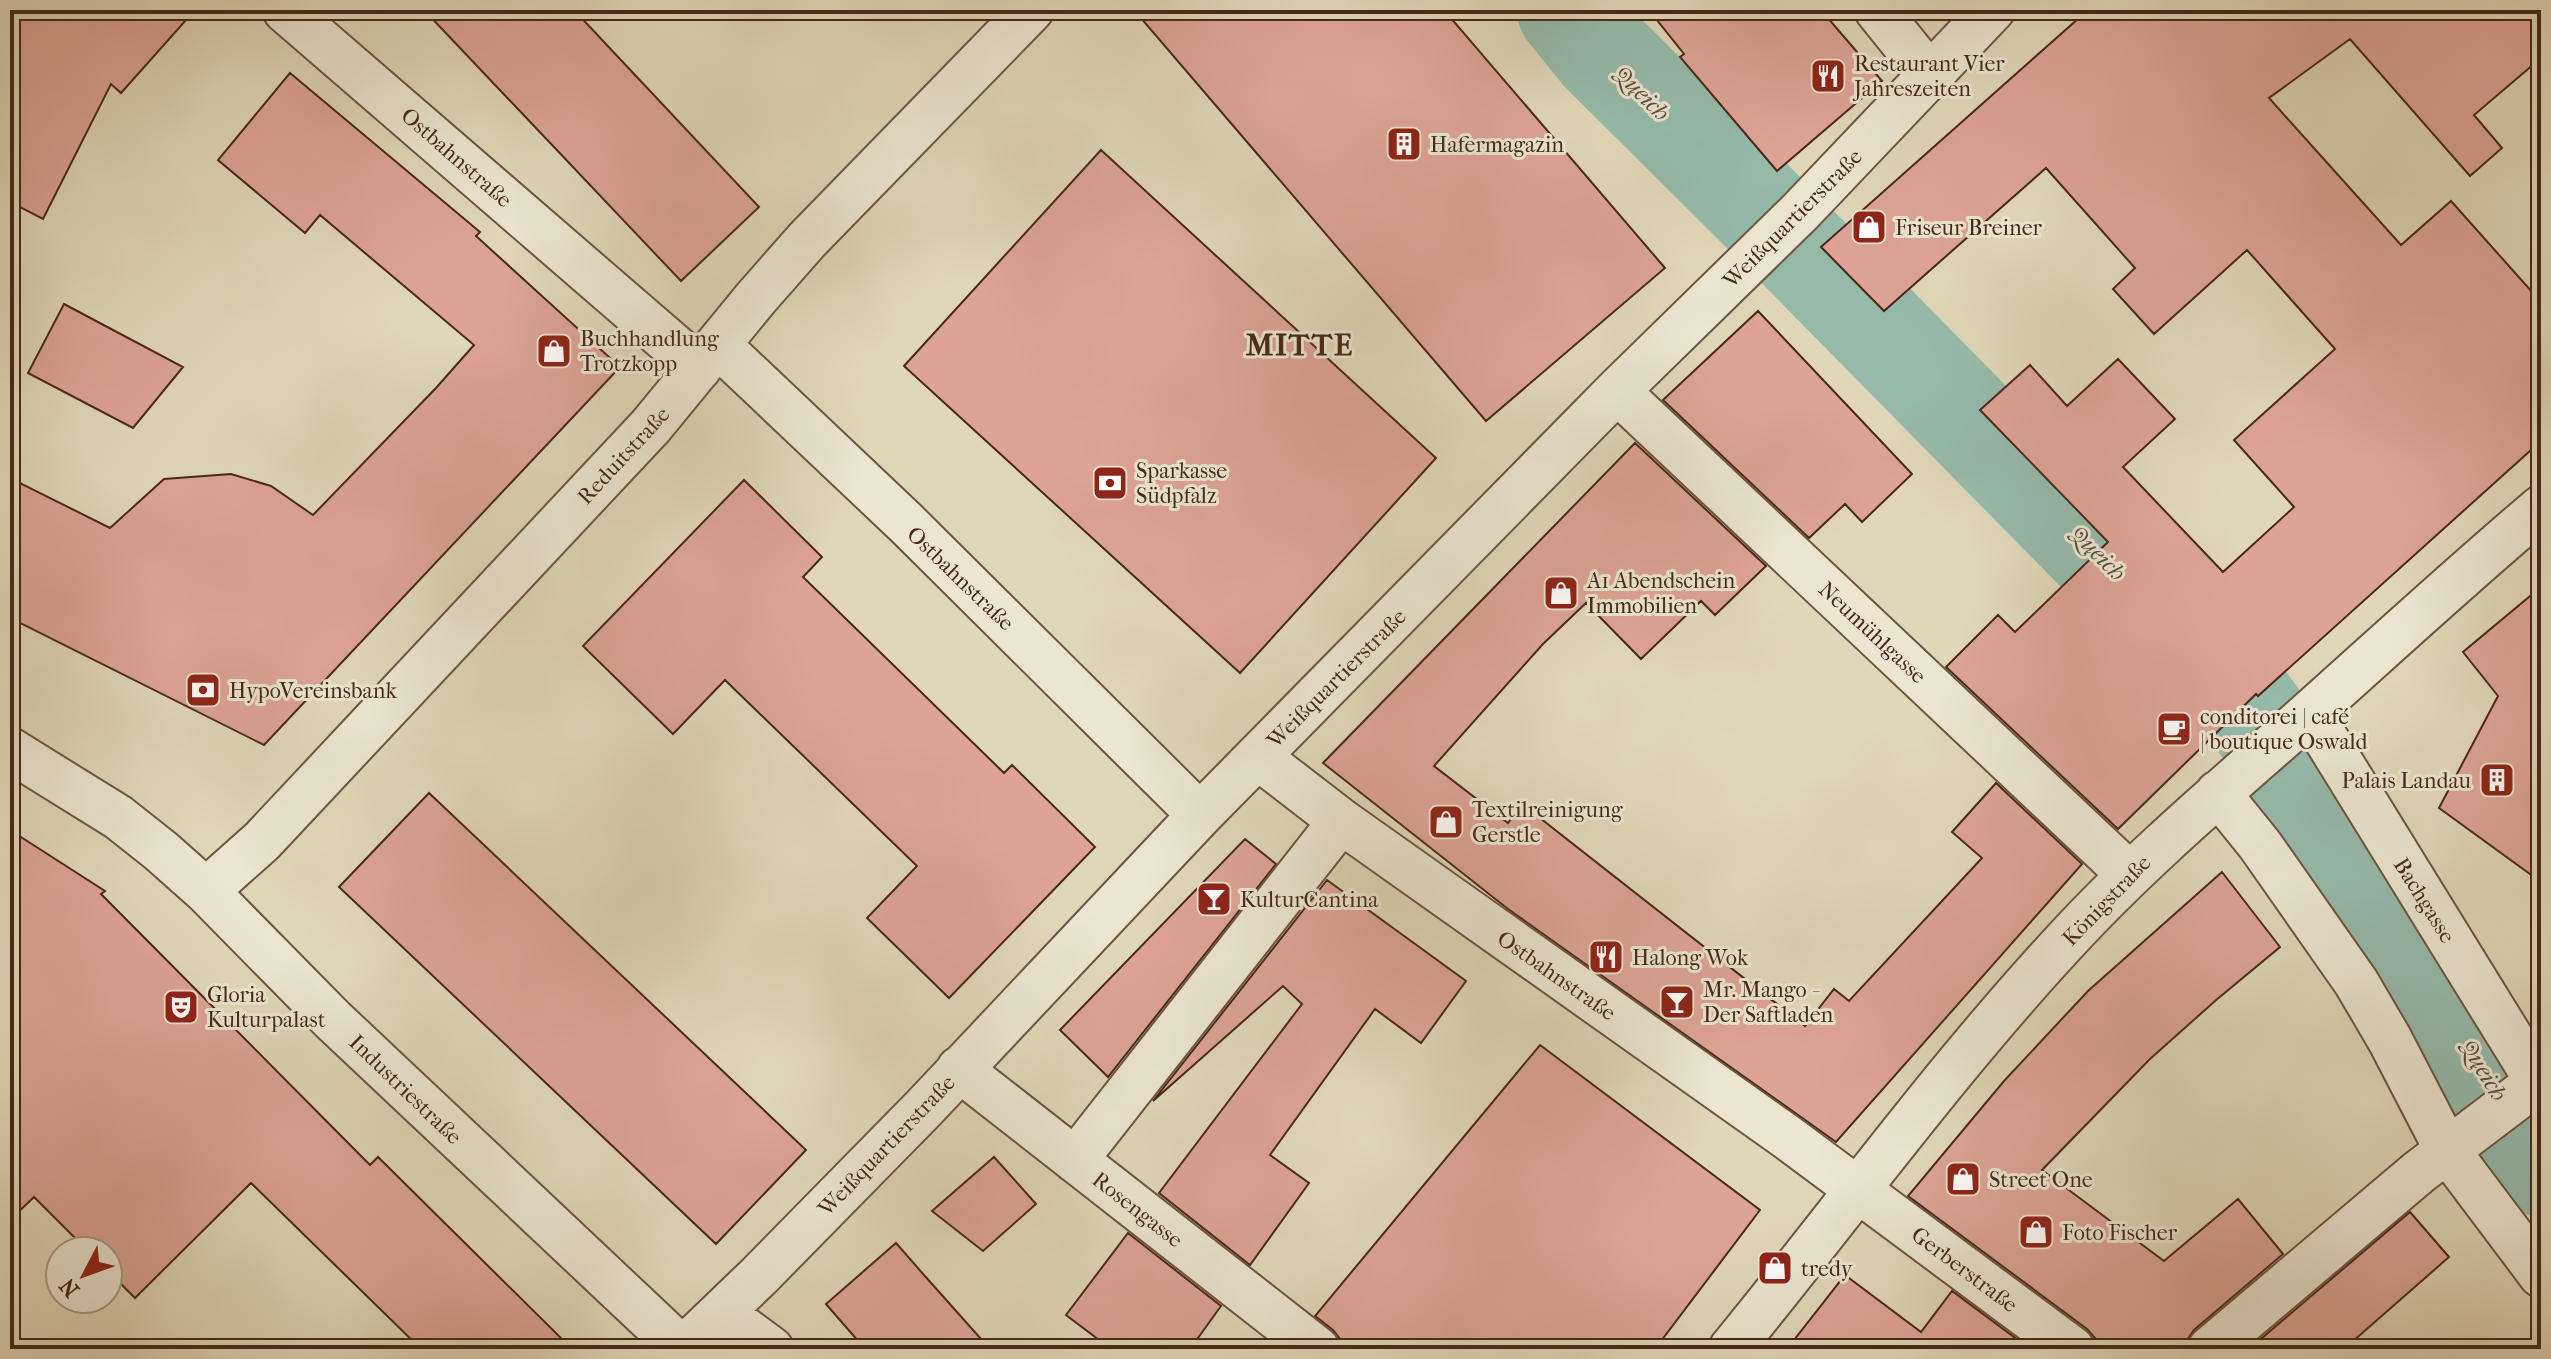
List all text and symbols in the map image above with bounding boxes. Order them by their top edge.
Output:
place label: Restaurant Vier Jahreszeiten [1852,51,2005,102]
restaurant icon: Restaurant Vier Jahreszeiten [1809,57,1847,95]
water label: Queich [1608,59,1676,127]
street label: Ostbahnstraße [395,102,517,213]
building icon: Hafermagazin [1385,125,1423,163]
place label: Hafermagazin [1430,132,1564,158]
street label: Weißquartierstraße [1717,144,1868,294]
shop icon: Friseur Breiner [1850,208,1888,246]
place label: Friseur Breiner [1895,215,2043,241]
place label: Buchhandlung Trotzkopp [580,326,719,377]
district label: MITTE [1246,328,1354,363]
shop icon: Buchhandlung Trotzkopp [535,332,573,370]
street label: Reduitstraße [572,402,675,510]
place label: Sparkasse Südpfalz [1136,458,1227,509]
bank icon: Sparkasse Südpfalz [1091,464,1129,502]
water label: Queich [2064,519,2132,587]
street label: Ostbahnstraße [901,521,1019,636]
place label: A1 Abendschein Immobilien [1586,568,1736,619]
shop icon: A1 Abendschein Immobilien [1542,574,1580,612]
street label: Neumühlgasse [1813,576,1932,689]
street label: Weißquartierstraße [1261,604,1412,754]
bank icon: HypoVereinsbank [184,671,222,709]
place label: HypoVereinsbank [229,678,397,704]
place label: conditorei | café | boutique Oswald [2200,704,2369,755]
cafe icon: conditorei | café | boutique Oswald [2155,710,2193,748]
building icon: Palais Landau [2478,761,2516,799]
place label: Palais Landau [2341,768,2472,794]
place label: Textilreinigung Gerstle [1472,797,1623,848]
shop icon: Textilreinigung Gerstle [1427,803,1465,841]
street label: Königstraße [2057,850,2156,951]
street label: Bachgasse [2388,853,2461,948]
bar icon: KulturCantina [1195,880,1233,918]
place label: KulturCantina [1240,887,1379,913]
street label: Ostbahnstraße [1492,925,1621,1026]
restaurant icon: Halong Wok [1587,938,1625,976]
place label: Halong Wok [1632,945,1749,971]
place label: Mr. Mango - Der Saftladen [1703,977,1834,1028]
place label: Gloria Kulturpalast [207,982,326,1033]
bar icon: Mr. Mango - Der Saftladen [1658,983,1696,1021]
theatre icon: Gloria Kulturpalast [162,988,200,1026]
street label: Industriestraße [344,1029,467,1150]
water label: Queich [2454,1033,2513,1106]
street label: Weißquartierstraße [812,1070,961,1222]
shop icon: Street One [1944,1160,1982,1198]
street label: Rosengasse [1087,1166,1188,1253]
place label: Street One [1989,1167,2093,1193]
shop icon: Foto Fischer [2017,1213,2055,1251]
place label: Foto Fischer [2062,1220,2178,1246]
street label: Gerberstraße [1906,1221,2023,1318]
north arrow [44,1235,124,1315]
shop icon: tredy [1756,1249,1794,1287]
place label: tredy [1801,1256,1854,1282]
text: N [54,1272,85,1302]

